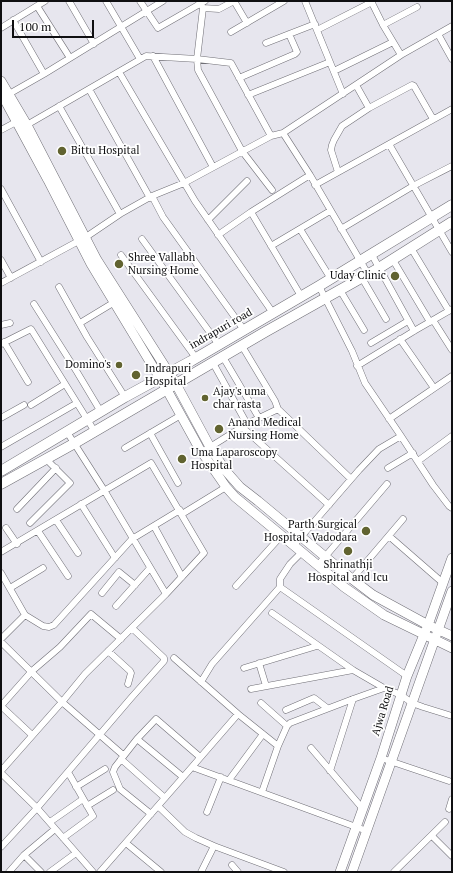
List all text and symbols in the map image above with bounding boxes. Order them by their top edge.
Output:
scale bar [14,12,96,38]
text: 100 m [19,19,51,34]
place label: Bittu Hospital [71,144,140,158]
marker: Bittu Hospital [56,145,68,157]
place label: Shree Vallabh Nursing Home [128,251,199,277]
marker: Shree Vallabh Nursing Home [113,258,125,270]
place label: Uday Clinic [330,269,386,283]
marker: Uday Clinic [389,270,401,282]
street label: indrapuri road [187,306,255,352]
place label: Domino's [65,358,111,372]
marker: Domino's [114,360,124,370]
place label: Indrapuri Hospital [145,362,191,388]
marker: Indrapuri Hospital [130,369,142,381]
place label: Ajay's uma char rasta [213,385,266,411]
marker: Ajay's uma char rasta [200,393,210,403]
place label: Anand Medical Nursing Home [228,416,301,442]
marker: Anand Medical Nursing Home [213,423,225,435]
place label: Uma Laparoscopy Hospital [191,446,277,472]
marker: Uma Laparoscopy Hospital [176,453,188,465]
place label: Parth Surgical Hospital, Vadodara [264,518,357,544]
marker: Parth Surgical Hospital, Vadodara [360,525,372,537]
marker: Shrinathji Hospital and Icu [342,545,354,557]
place label: Shrinathji Hospital and Icu [308,558,388,584]
street label: Ajwa Road [369,684,397,738]

